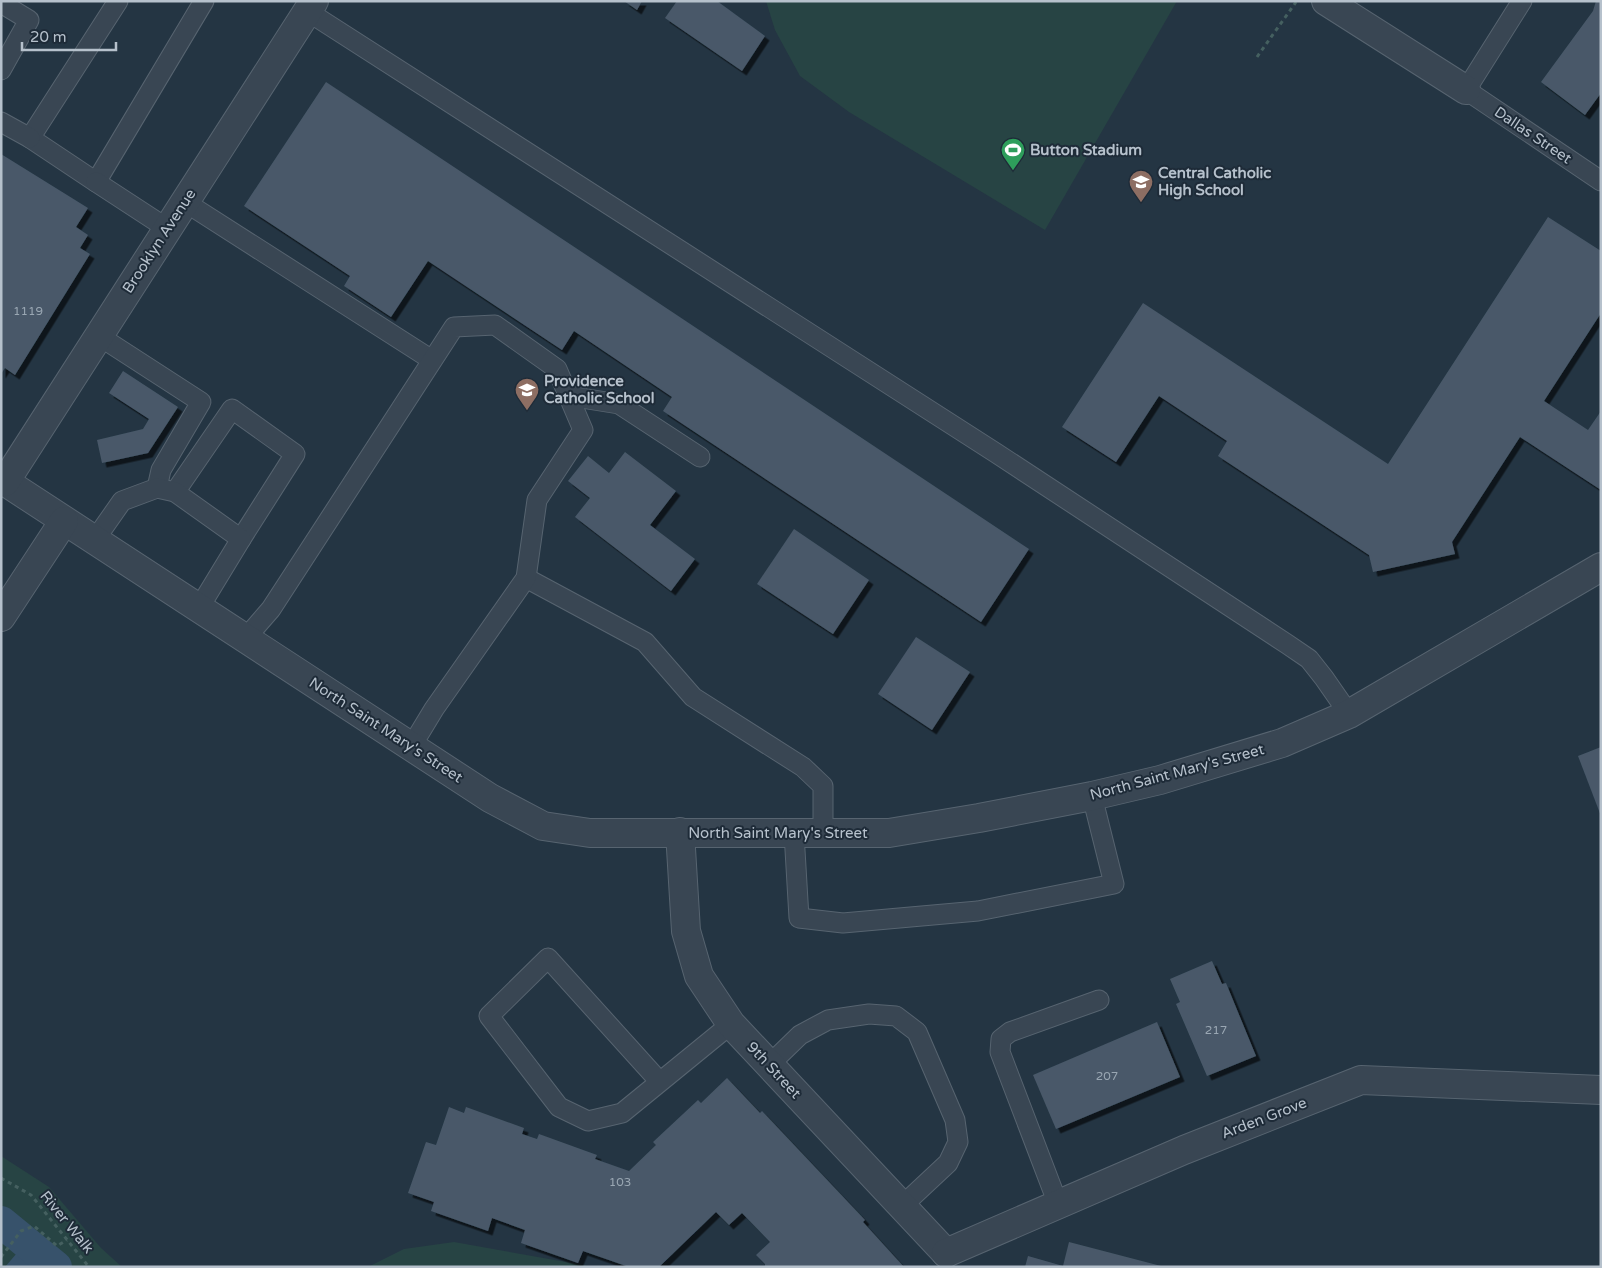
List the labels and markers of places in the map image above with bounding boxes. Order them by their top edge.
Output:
sports icon: Button Stadium [1000,137,1026,171]
place label: Button Stadium [1030,141,1142,159]
place label: Central Catholic High School [1158,164,1271,200]
school or university icon: Central Catholic High School [1128,169,1154,203]
place label: Providence Catholic School [544,372,654,407]
school or university icon: Providence Catholic School [514,377,540,411]

